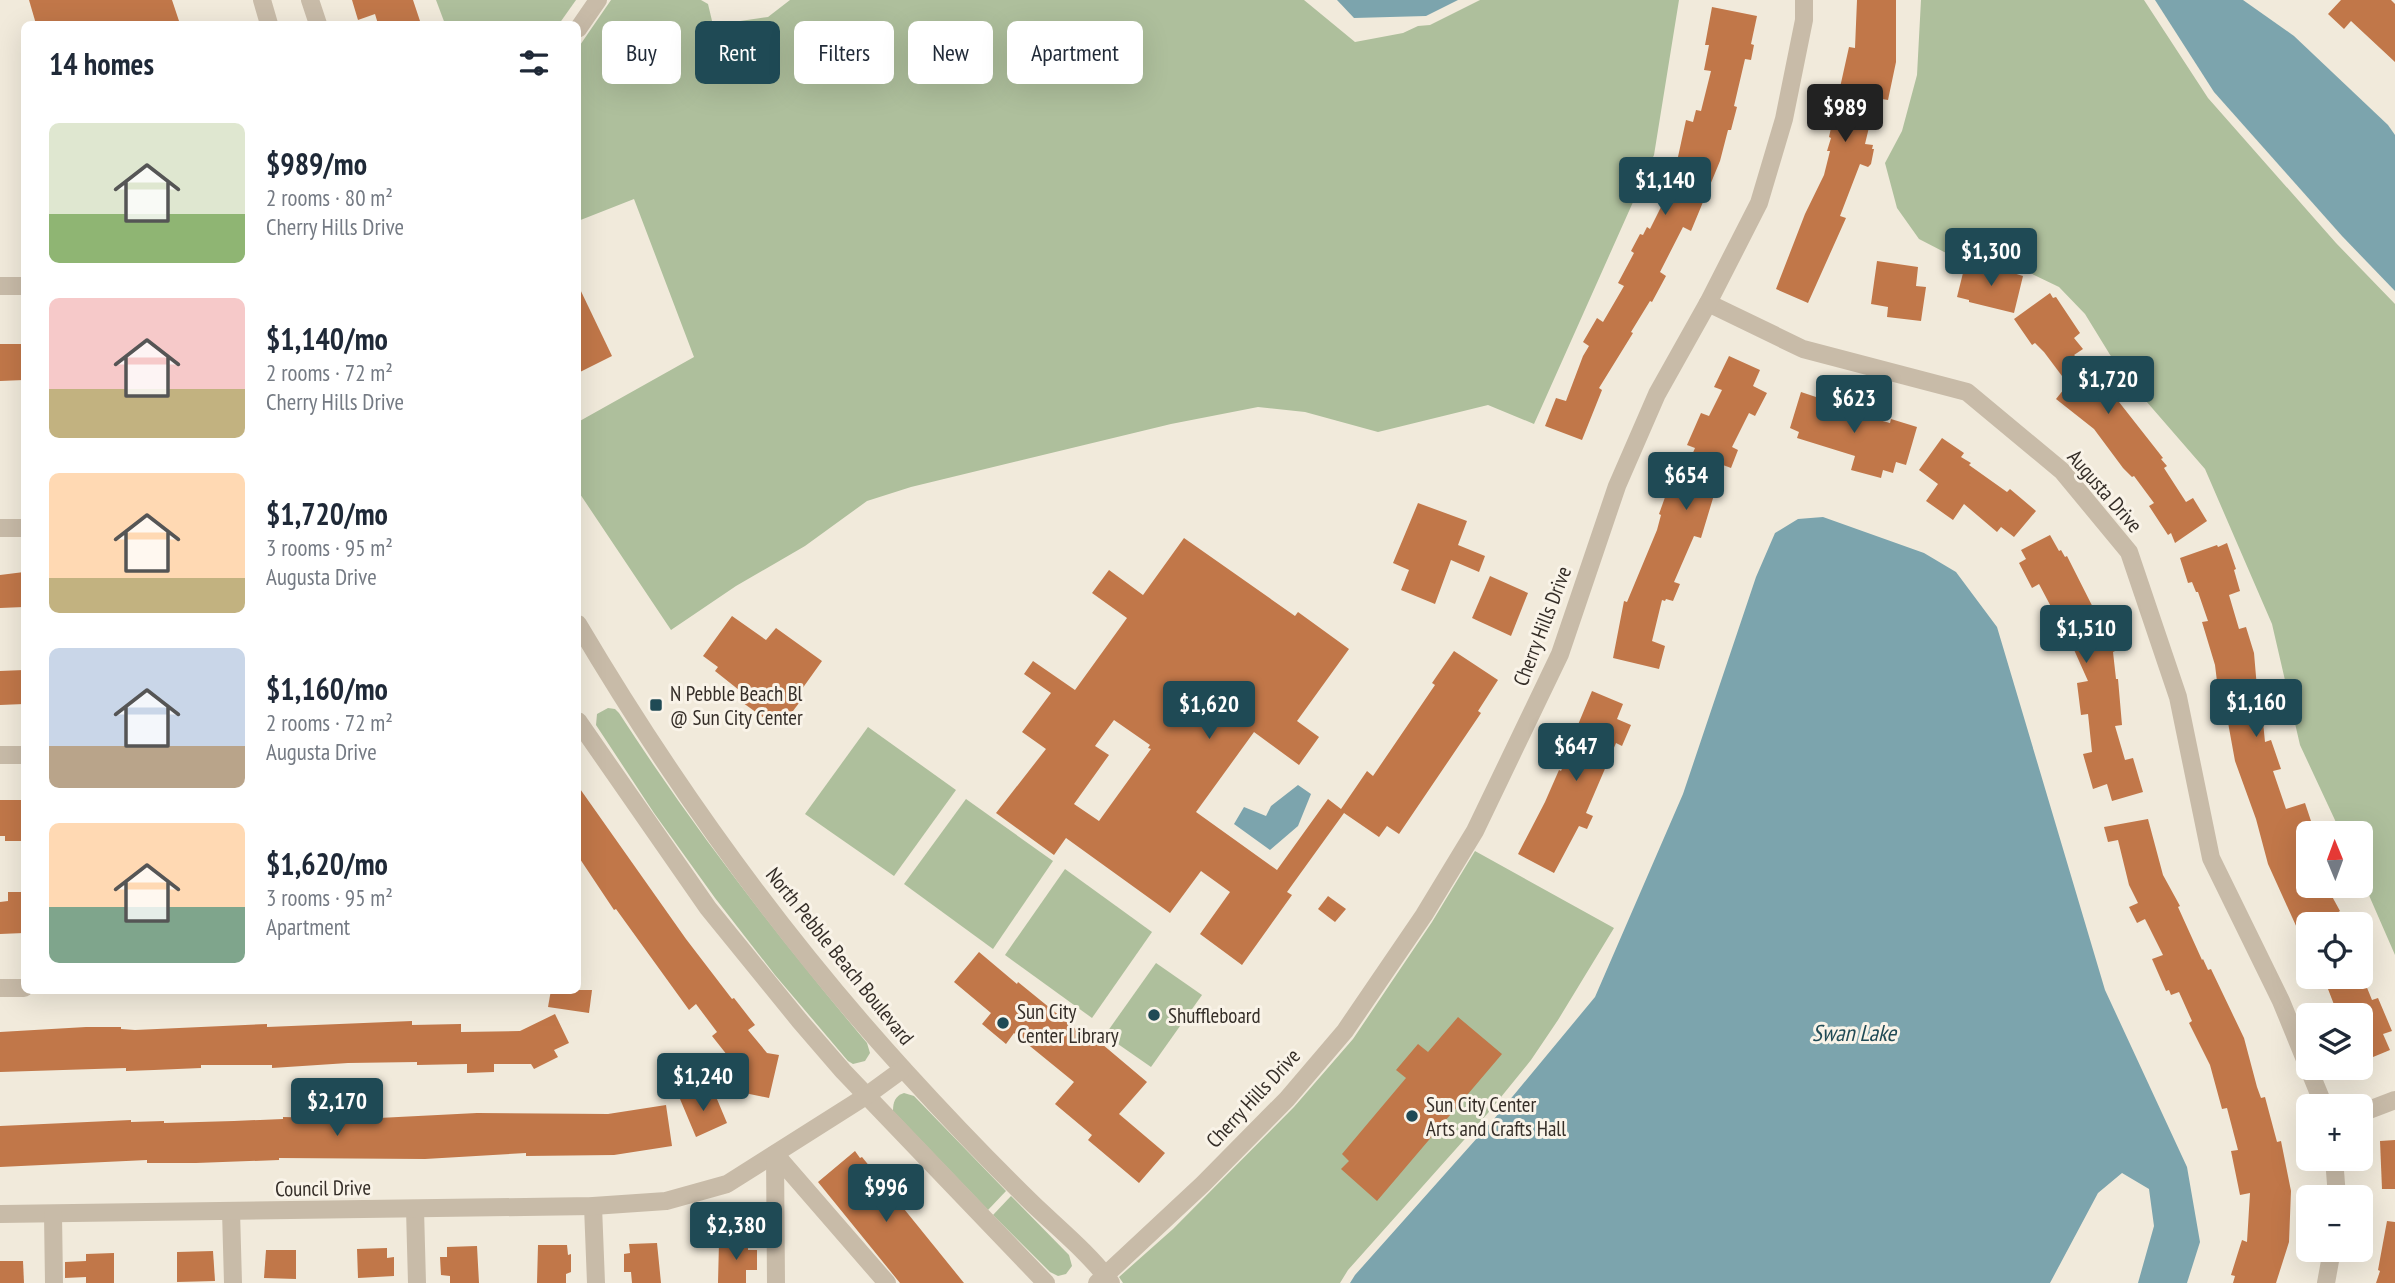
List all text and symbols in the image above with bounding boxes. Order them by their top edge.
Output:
chip: Buy [602,21,681,84]
chip: Rent [695,21,780,84]
chip: Filters [794,21,894,84]
chip: New [908,21,993,84]
chip: Apartment [1007,21,1143,84]
text: 14 homes [49,44,154,83]
icon: filters [515,44,553,82]
pin: $989 [1804,85,1886,144]
text: $989 [1823,92,1867,121]
text: $989/mo [266,144,367,183]
icon: home [105,151,189,235]
pin: $1,140 [1608,158,1722,217]
text: $1,140 [1635,165,1695,194]
text: 2 rooms · 80 m² [266,183,393,212]
text: Cherry Hills Drive [266,212,404,241]
pin: $1,300 [1934,229,2048,288]
text: $1,300 [1961,236,2021,265]
text: $1,140/mo [266,319,388,358]
icon: home [105,326,189,410]
pin: $1,720 [2051,356,2165,416]
text: 2 rooms · 72 m² [266,358,393,387]
text: $1,720 [2078,364,2138,393]
pin: $623 [1813,376,1895,435]
text: $623 [1832,383,1876,412]
text: Cherry Hills Drive [266,387,404,416]
street label: Augusta Drive [2062,444,2148,538]
pin: $654 [1645,452,1727,512]
text: $654 [1664,460,1708,489]
text: $1,720/mo [266,494,388,533]
icon: home [105,501,189,585]
text: 3 rooms · 95 m² [266,533,393,562]
text: Augusta Drive [266,562,377,591]
street label: Cherry Hills Drive [1507,562,1577,690]
pin: $1,510 [2029,606,2143,665]
text: $1,510 [2056,613,2116,642]
text: $1,160/mo [266,669,388,708]
icon: home [105,676,189,760]
place label: N Pebble Beach Bl @ Sun City Center [670,680,803,731]
pin: $1,160 [2199,680,2313,739]
pin: $1,620 [1152,682,1266,741]
text: $1,160 [2226,687,2286,716]
text: $1,620 [1179,689,1239,718]
marker: N Pebble Beach Bl @ Sun City Center [648,697,664,713]
text: 2 rooms · 72 m² [266,708,393,737]
pin: $647 [1535,724,1617,783]
text: $647 [1554,731,1598,760]
text: Augusta Drive [266,737,377,766]
north arrow [2296,821,2373,898]
map controls [2296,821,2373,1262]
text: $1,620/mo [266,844,388,883]
icon: home [105,851,189,935]
street label: North Pebble Beach Boulevard [760,862,920,1050]
text: 3 rooms · 95 m² [266,883,393,912]
text: Apartment [266,912,350,941]
button: locate [2296,912,2373,989]
place label: Sun City Center Library [1017,998,1119,1049]
place label: Shuffleboard [1168,1002,1261,1029]
button: layers [2296,1003,2373,1080]
marker: Shuffleboard [1146,1007,1162,1023]
marker: Sun City Center Library [995,1015,1011,1031]
water label: Swan Lake [1812,1018,1898,1047]
street label: Cherry Hills Drive [1200,1043,1306,1153]
pin: $1,240 [646,1054,760,1113]
text: $1,240 [673,1061,733,1090]
pin: $2,170 [280,1078,394,1138]
text: $2,170 [307,1086,367,1115]
place label: Sun City Center Arts and Crafts Hall [1426,1091,1566,1142]
button: + [2296,1094,2373,1171]
marker: Sun City Center Arts and Crafts Hall [1404,1108,1420,1124]
pin: $996 [845,1164,927,1224]
text: $996 [864,1172,908,1201]
street label: Council Drive [275,1174,371,1202]
button: − [2296,1185,2373,1262]
pin: $2,380 [679,1202,793,1262]
text: $2,380 [706,1210,766,1239]

